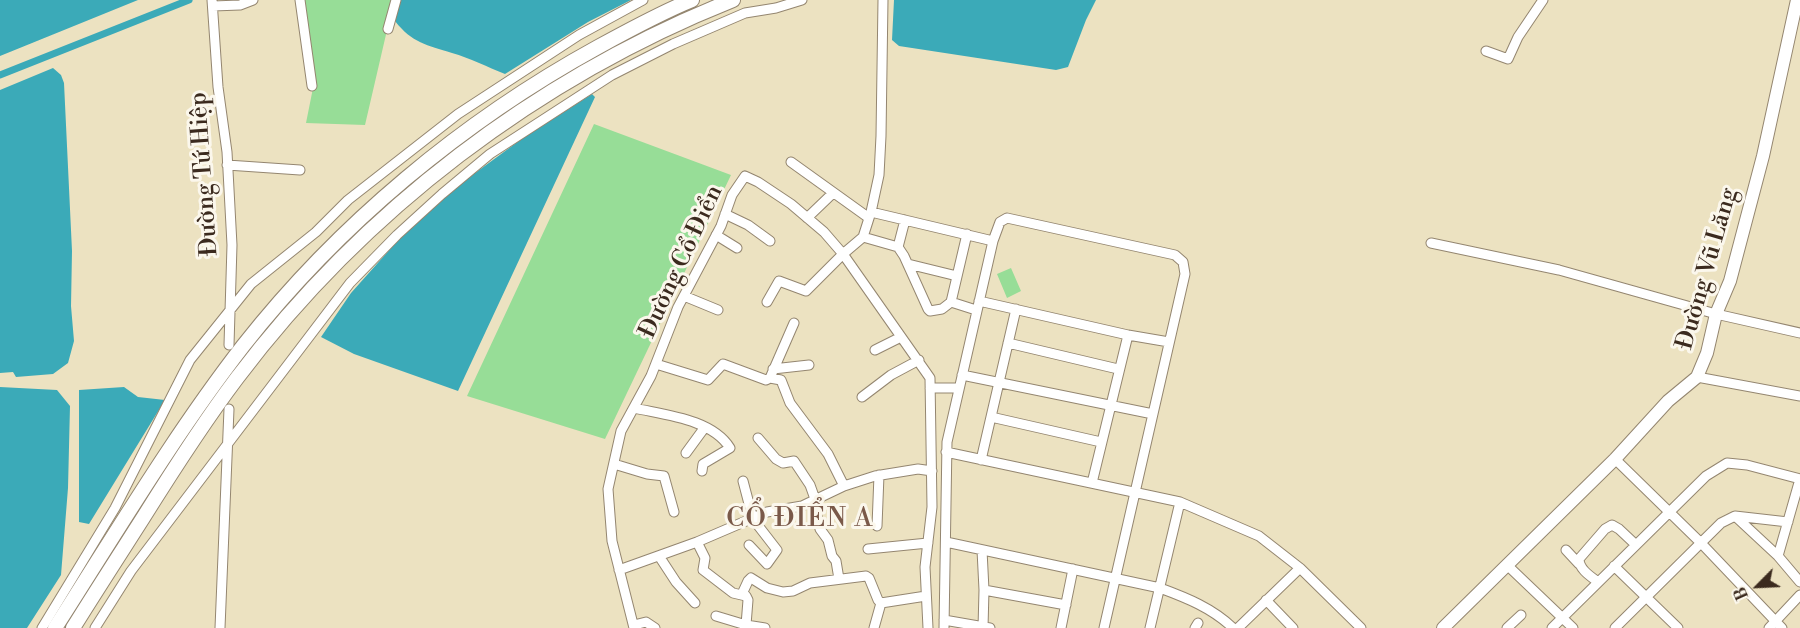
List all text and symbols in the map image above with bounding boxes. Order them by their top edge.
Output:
street label: Đường Tứ Hiệp [185,91,225,257]
street label: Đường Cổ Điển [634,181,730,343]
street label: Đường Vũ Lăng [1671,185,1745,353]
district label: CỔ ĐIỂN A [726,504,874,536]
north arrow [1728,556,1788,616]
text: B [1730,584,1753,603]

